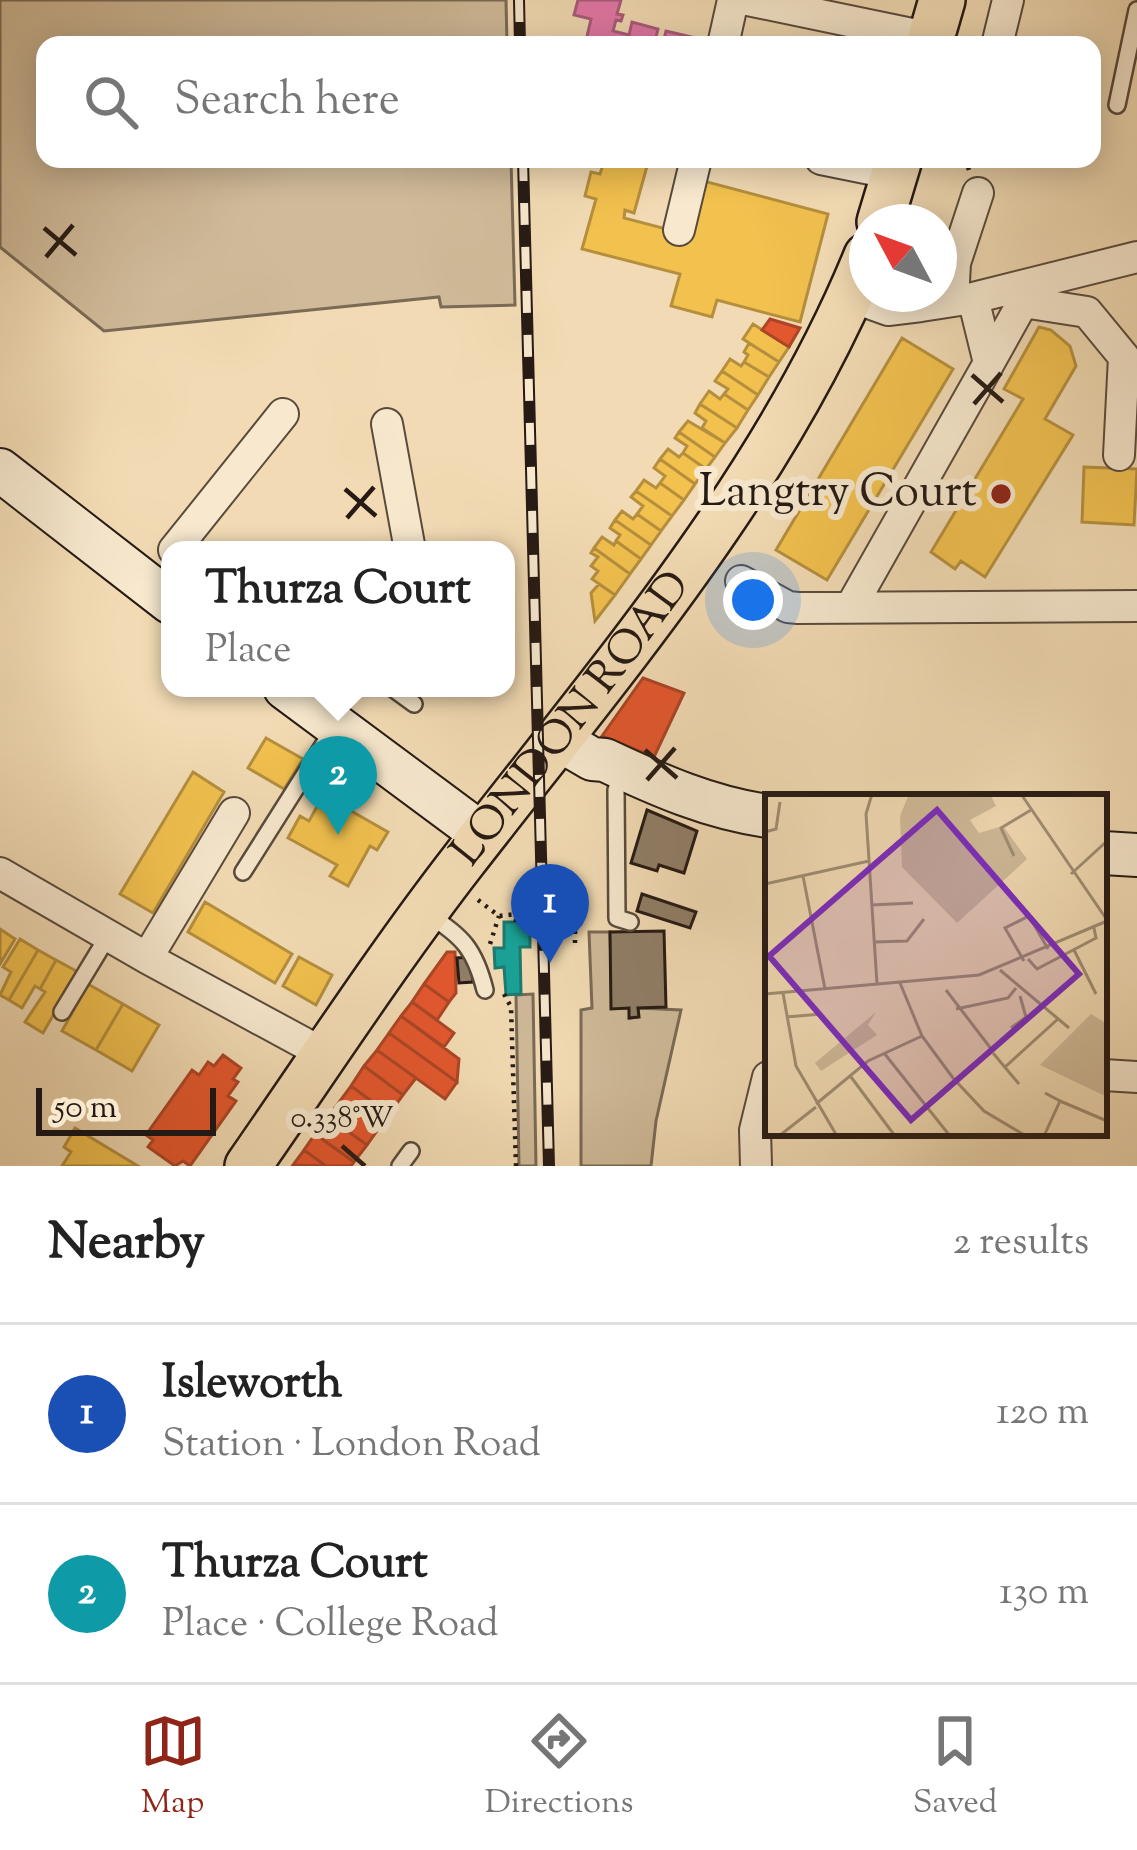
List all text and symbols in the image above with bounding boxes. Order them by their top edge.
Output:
search box [36,36,1101,168]
icon: search [78,69,144,135]
text: Search here [174,70,400,135]
north arrow [849,204,957,312]
place label: Langtry Court [699,462,977,527]
marker: Langtry Court [988,481,1014,507]
popup [161,541,515,697]
street label: LONDON ROAD [437,558,708,882]
text: Thurza Court [205,559,471,624]
your location [723,570,783,630]
text: Place [205,624,291,680]
pin: 2 [299,736,377,835]
inset map [765,794,1107,1136]
pin: 1 [511,864,589,963]
scale bar [36,1082,216,1135]
text: 50 m [54,1085,117,1133]
text: 0.338°W [291,1098,393,1141]
text: Nearby [48,1208,205,1281]
text: 2 results [953,1216,1089,1272]
text: Isleworth [162,1353,343,1418]
text: 1 [80,1386,94,1442]
text: 120 m [996,1386,1089,1442]
text: Station · London Road [162,1418,541,1474]
text: Thurza Court [162,1533,428,1598]
text: 2 [78,1566,96,1622]
text: 130 m [999,1566,1089,1622]
text: Place · College Road [162,1598,499,1654]
tab: Map [140,1708,206,1828]
tab: Directions [485,1708,634,1828]
tab: Saved [913,1708,997,1828]

